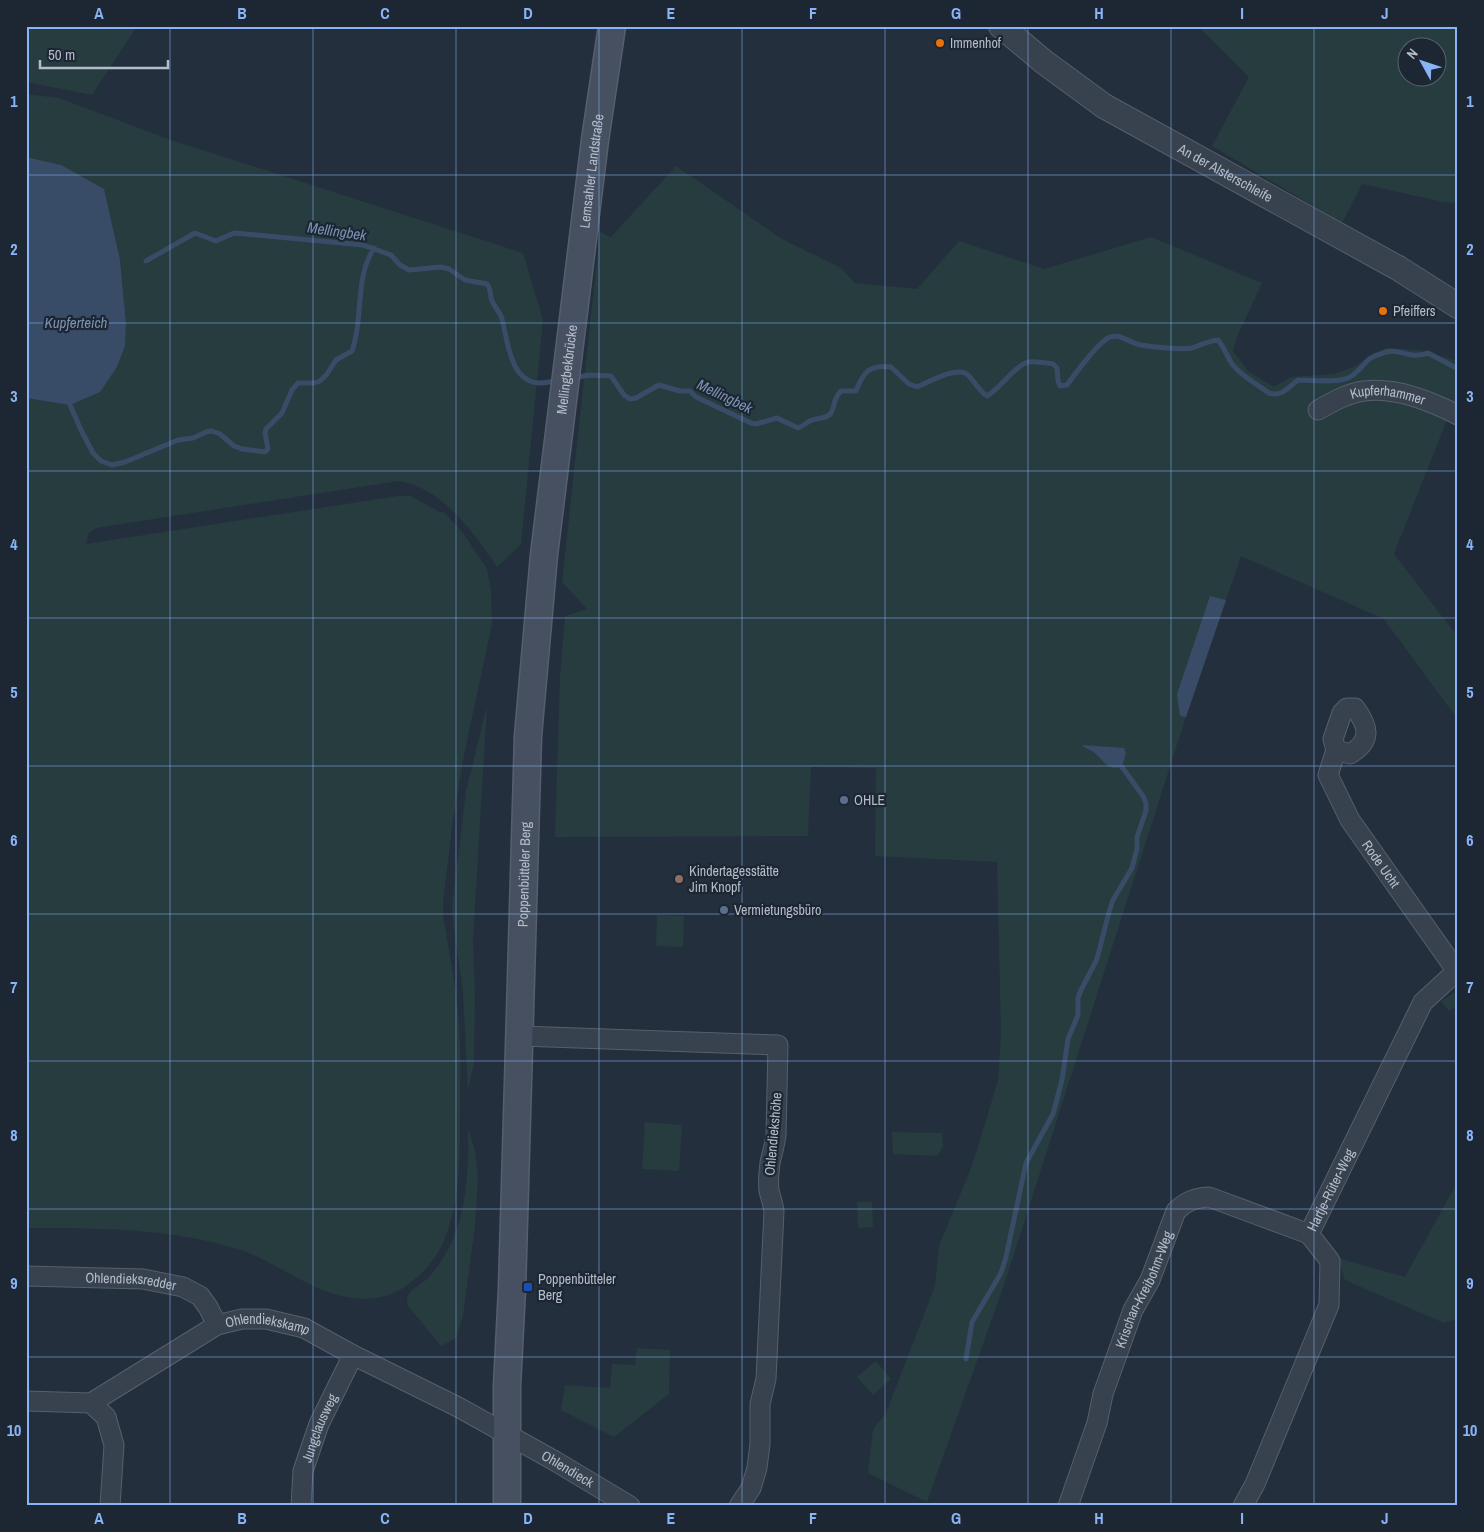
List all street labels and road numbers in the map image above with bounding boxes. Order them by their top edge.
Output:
street label: Lemsahler Landstraße [575,113,608,229]
street label: An der Alsterschleife [1174,139,1276,206]
street label: Mellingbekbrücke [552,324,581,415]
street label: Kupferhammer [1348,381,1428,409]
street label: Poppenbütteler Berg [513,821,535,927]
street label: Rode Ucht [1358,837,1404,891]
street label: Ohlendiekshöhe [760,1092,786,1176]
street label: Hartje-Rüter-Weg [1303,1145,1359,1234]
street label: Krischan-Kreibohm-Weg [1111,1228,1177,1351]
street label: Ohlendieksredder [85,1269,178,1294]
street label: Ohlendiekskamp [223,1310,314,1339]
street label: Jungclausweg [298,1390,342,1465]
street label: Ohlendieck [538,1446,598,1491]

